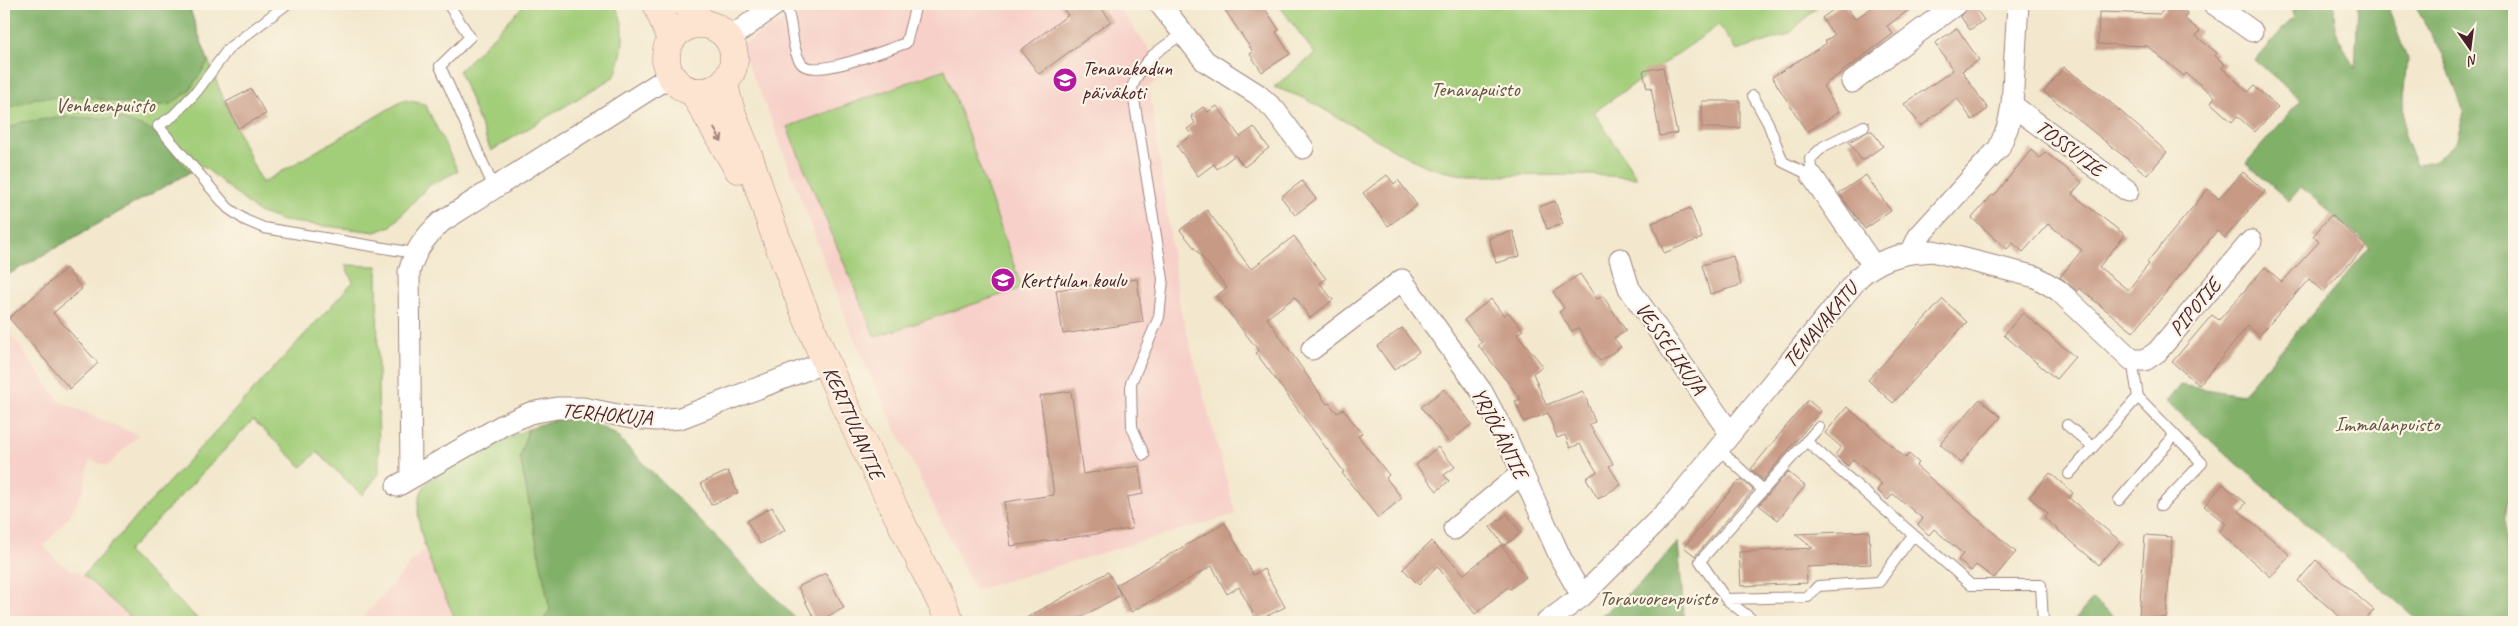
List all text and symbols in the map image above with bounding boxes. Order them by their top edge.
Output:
north arrow [2446,22,2496,72]
text: N [2465,51,2479,70]
place label: Tenavakadun päiväkoti [1082,55,1173,105]
school or university icon: Tenavakadun päiväkoti [1052,67,1078,93]
park label: Tenavapuisto [1430,76,1521,102]
park label: Venheenpuisto [55,92,156,118]
street label: TOSSUTIE [2031,114,2112,184]
one-way arrow [713,127,723,141]
school or university icon: Kerttulan koulu [990,267,1016,293]
place label: Kerttulan koulu [1020,267,1128,293]
street label: PIPOTIE [2163,271,2228,341]
street label: TENAVAKATU [1777,274,1866,373]
street label: VESSELIKUJA [1630,297,1712,399]
street label: KERTTULANTIE [818,362,892,486]
street label: YRJÖLÄNTIE [1466,383,1535,485]
street label: TERHOKUJA [561,397,655,431]
park label: Immalanpuisto [2335,411,2442,437]
park label: Toravuorenpuisto [1599,585,1720,611]

